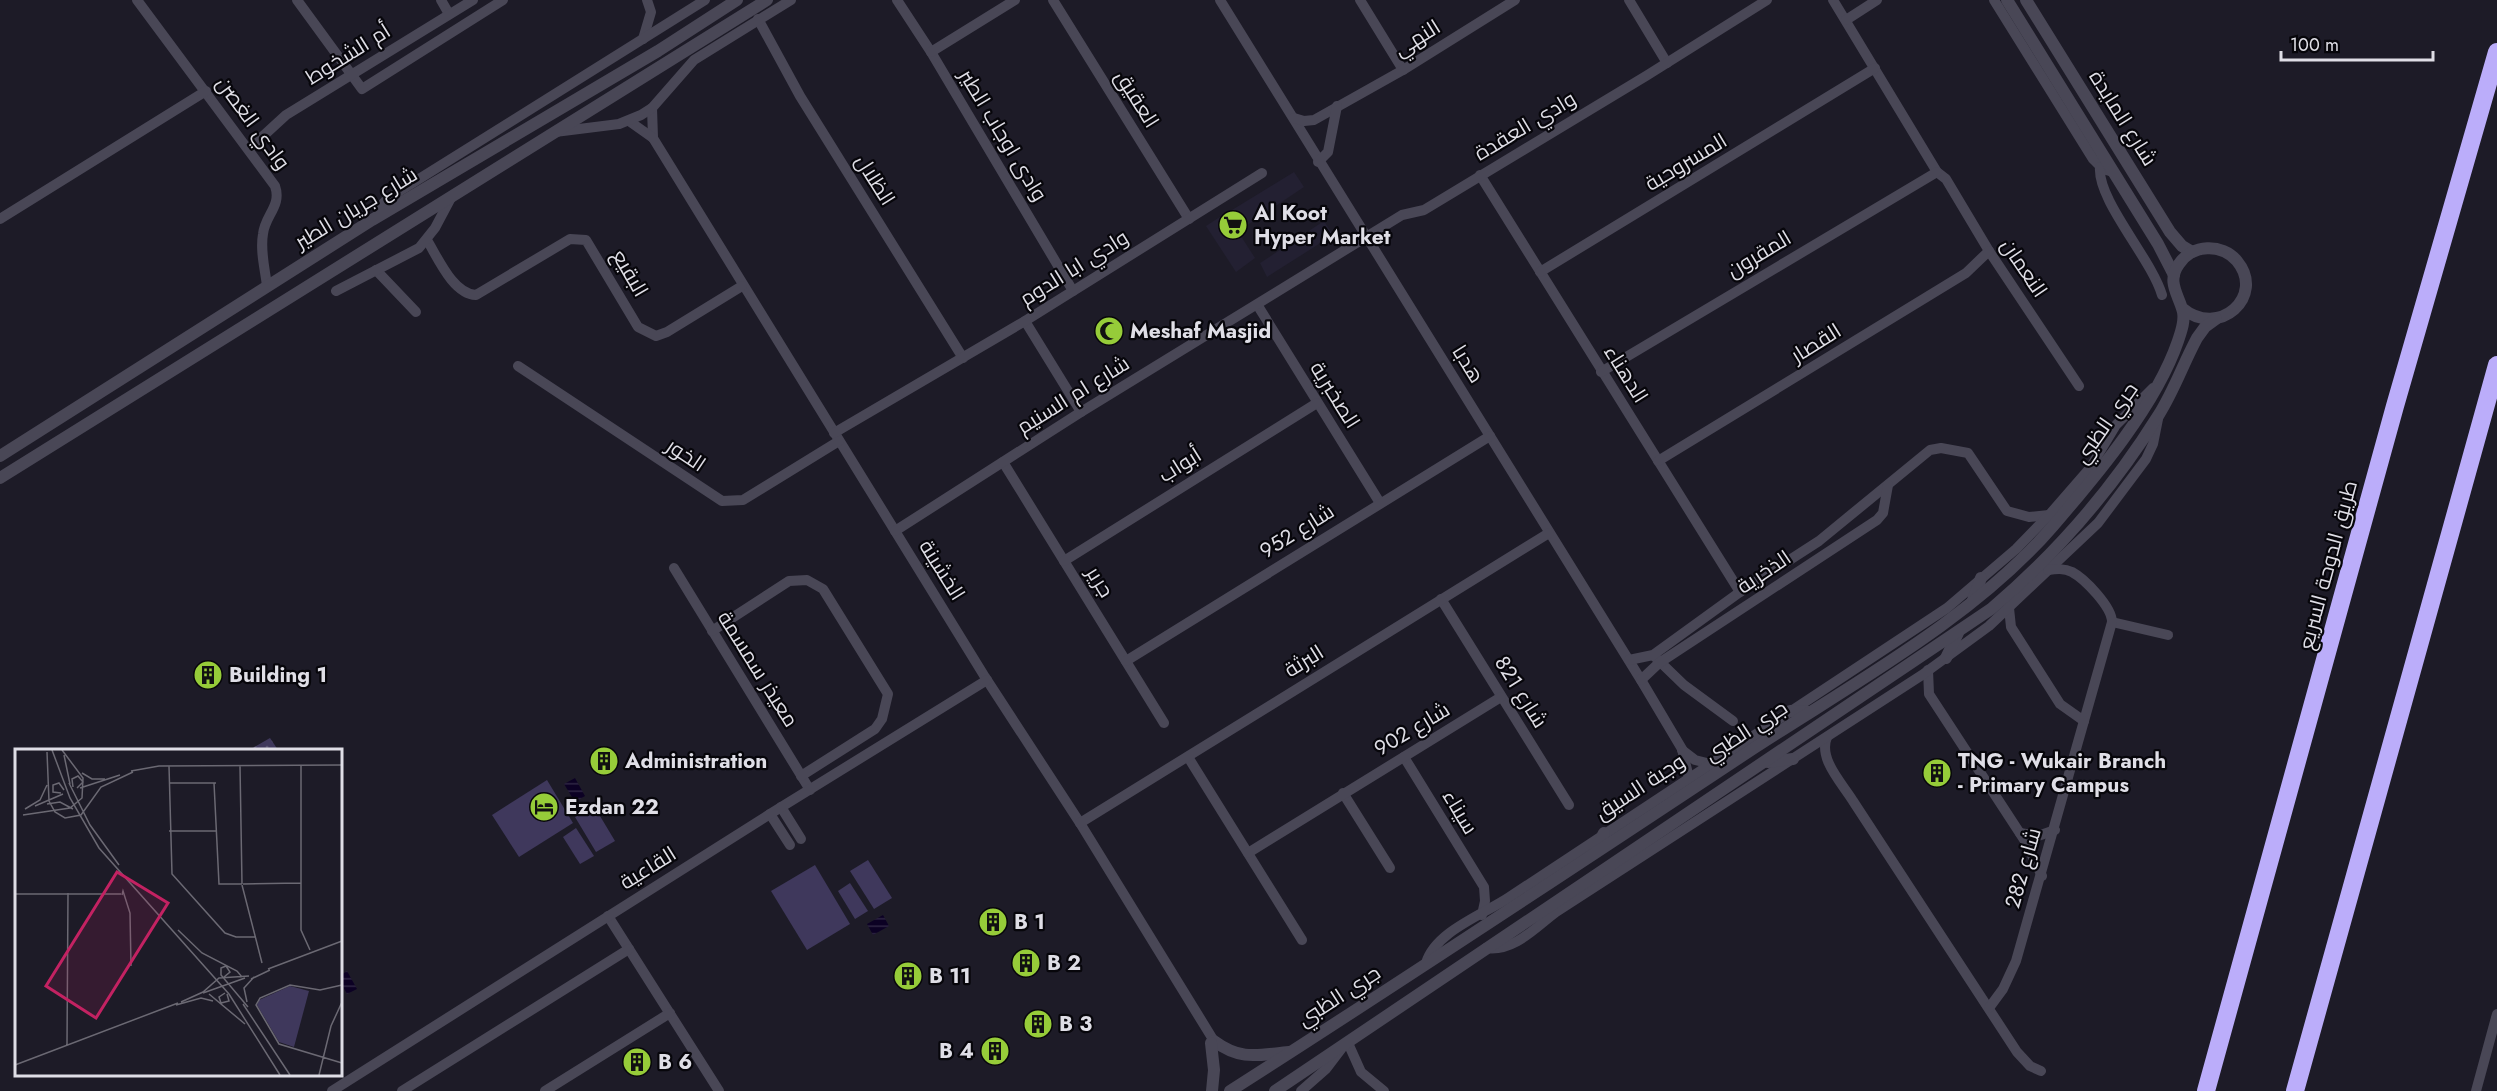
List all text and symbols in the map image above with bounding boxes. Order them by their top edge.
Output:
street label: النهي [1388,12,1447,65]
street label: أم الشخوط [300,16,396,92]
scale bar [2281,24,2432,62]
text: 100 m [2290,32,2339,58]
street label: وادى اوجاب الطير [951,62,1054,207]
street label: العقيق [1108,64,1166,134]
street label: شارع المايدة [2082,64,2164,172]
street label: وادي الغصن [208,70,297,177]
street label: وادي العقدة [1468,84,1582,169]
street label: المسروحية [1639,126,1733,198]
street label: الظلال [848,149,902,211]
street label: شارع جريان الطير [288,160,423,257]
place label: Al Koot Hyper Market [1253,198,1391,252]
supermarket icon: Al Koot Hyper Market [1217,209,1249,241]
street label: وادي ابا الدوم [1014,223,1135,314]
street label: المقرون [1721,223,1797,285]
street label: النعمان [1993,233,2055,303]
street label: البقيع [604,244,656,302]
mosque icon: Meshaf Masjid [1093,315,1125,347]
place label: Meshaf Masjid [1130,316,1271,346]
street label: القصار [1784,316,1847,371]
street label: هدبا [1445,339,1491,389]
street label: الدهناء [1597,339,1655,409]
street label: شارع ام السنيم [1011,348,1135,442]
street label: الصخبرية [1303,356,1367,434]
street label: جري الظبي [2067,376,2146,470]
street label: الخور [659,430,712,479]
street label: أبواب [1153,440,1207,490]
street label: طريق الدوحة السريع [2291,477,2365,653]
street label: شارع 952 [1254,496,1340,566]
street label: الخشينة [912,534,972,606]
street label: الذخرية [1731,543,1797,601]
street label: جرير [1078,560,1121,603]
street label: معيذر سمسمة [710,605,806,733]
street label: البرثة [1278,637,1330,685]
street label: شارع 821 [1487,650,1555,734]
building icon: Building 1 [192,659,224,691]
place label: Building 1 [229,660,327,690]
street label: جري الظبي [1699,693,1794,770]
street label: شارع 902 [1368,695,1456,763]
building icon: Administration [588,745,620,777]
place label: Administration [624,746,767,776]
place label: TNG - Wukair Branch - Primary Campus [1958,746,2166,800]
street label: وجبة السيق [1589,747,1691,827]
inset map [15,749,342,1076]
building icon: TNG - Wukair Branch - Primary Campus [1921,757,1953,789]
street label: سيناء [1435,784,1485,840]
hotel icon: Ezdan 22 [528,791,560,823]
place label: Ezdan 22 [565,792,659,822]
street label: شارع 282 [1997,824,2049,912]
street label: القاعية [614,839,682,897]
building icon: B 1 [977,906,1009,938]
place label: B 1 [1014,907,1045,937]
building icon: B 2 [1010,947,1042,979]
place label: B 2 [1047,948,1081,978]
street label: جري الظبي [1292,958,1387,1035]
building icon: B 11 [892,960,924,992]
place label: B 11 [929,961,971,991]
building icon: B 3 [1022,1008,1054,1040]
place label: B 3 [1059,1009,1092,1039]
building icon: B 4 [979,1035,1011,1067]
place label: B 4 [939,1036,974,1066]
building icon: B 6 [621,1046,653,1078]
place label: B 6 [658,1047,692,1077]

